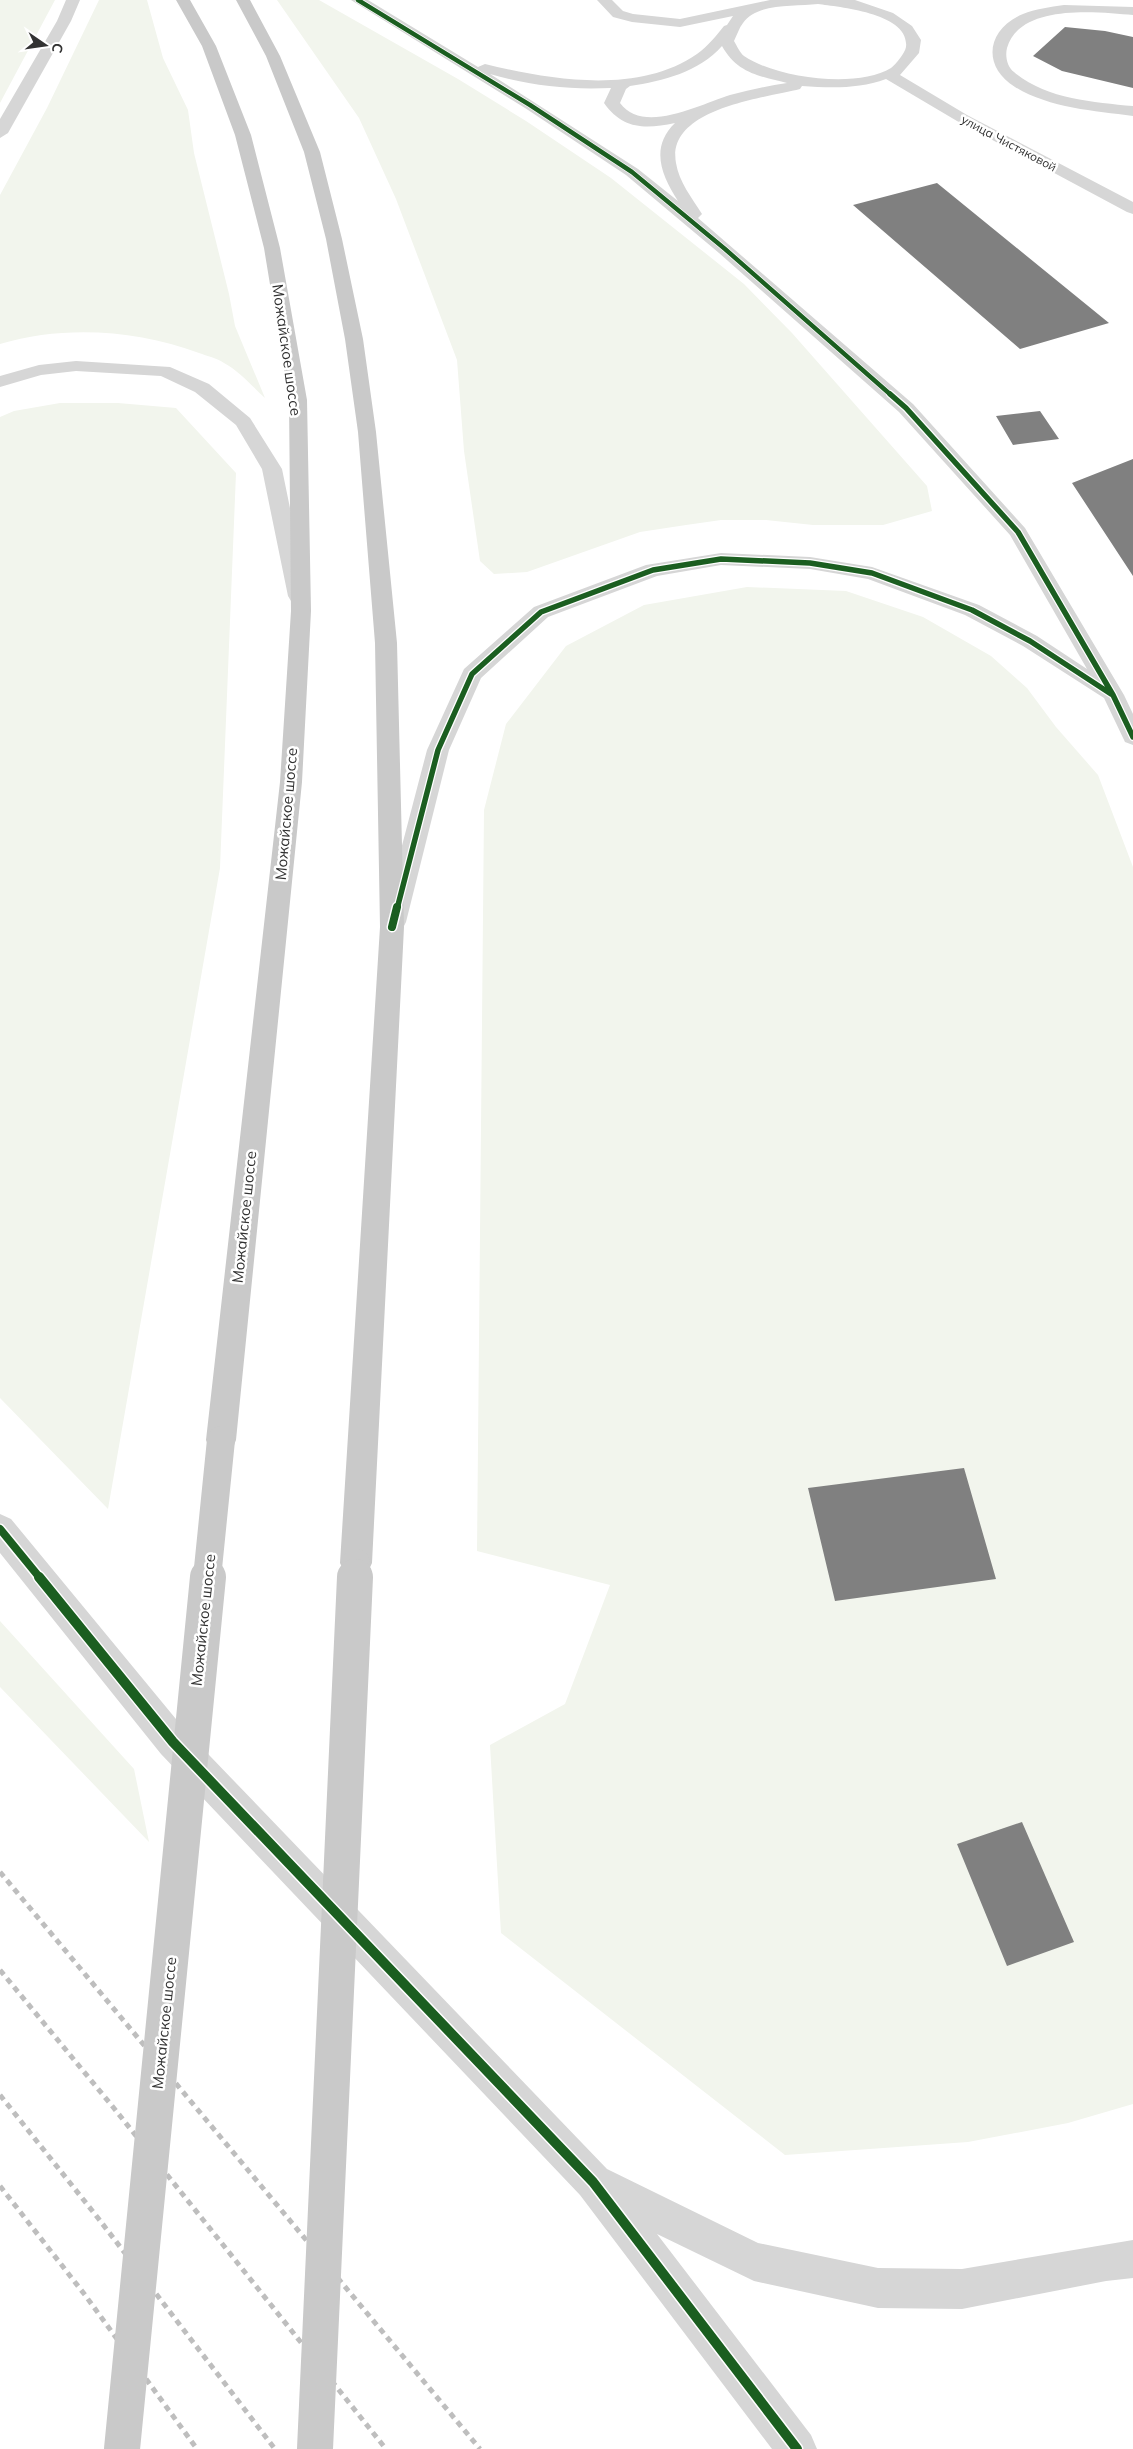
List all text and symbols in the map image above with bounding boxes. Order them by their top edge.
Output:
north arrow [20,20,70,70]
text: С [48,41,68,55]
street label: улица Чистяковой [959,112,1059,174]
street label: Можайское шоссе [268,283,306,417]
street label: Можайское шоссе [271,747,301,881]
street label: Можайское шоссе [228,1150,260,1284]
street label: Можайское шоссе [187,1553,219,1687]
street label: Можайское шоссе [148,1956,180,2090]

